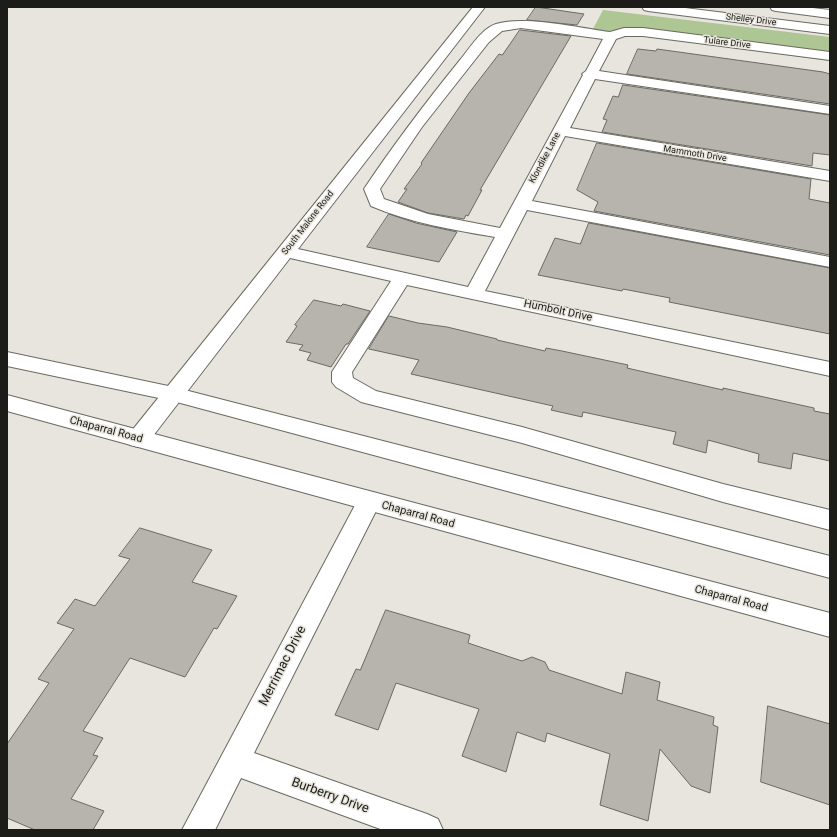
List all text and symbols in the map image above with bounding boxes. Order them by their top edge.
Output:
street label: Shelley Drive [725,12,777,28]
street label: Tulare Drive [703,35,751,51]
street label: Klondike Lane [527,131,563,185]
street label: Mammoth Drive [663,144,727,164]
street label: South Malone Road [280,189,336,257]
street label: Humbolt Drive [523,297,593,325]
street label: Chaparral Road [68,414,144,446]
street label: Chaparral Road [380,499,456,531]
street label: Chaparral Road [693,583,769,615]
street label: Merrimac Drive [256,623,310,709]
street label: Burberry Drive [289,775,371,817]

